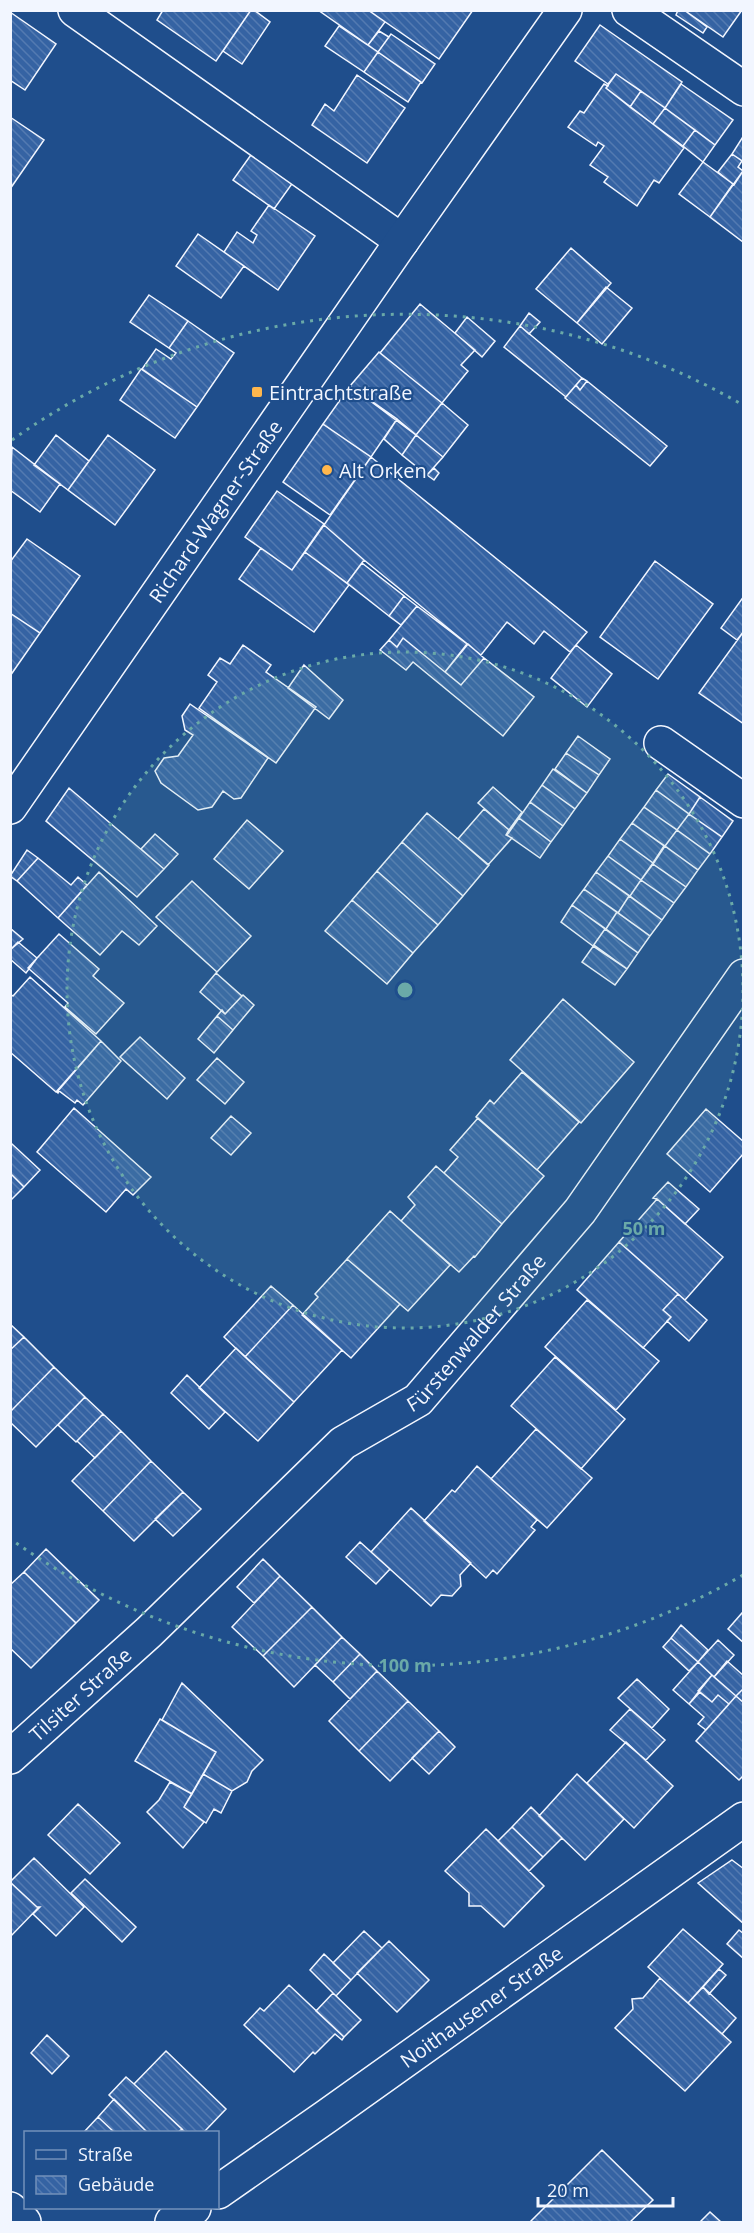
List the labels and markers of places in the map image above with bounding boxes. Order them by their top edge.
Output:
place label: Eintrachtstraße [269,379,412,406]
marker: Eintrachtstraße [250,385,264,399]
place label: Alt Orken [339,457,427,484]
marker: Alt Orken [320,463,334,477]
centre of rings [395,980,415,1000]

